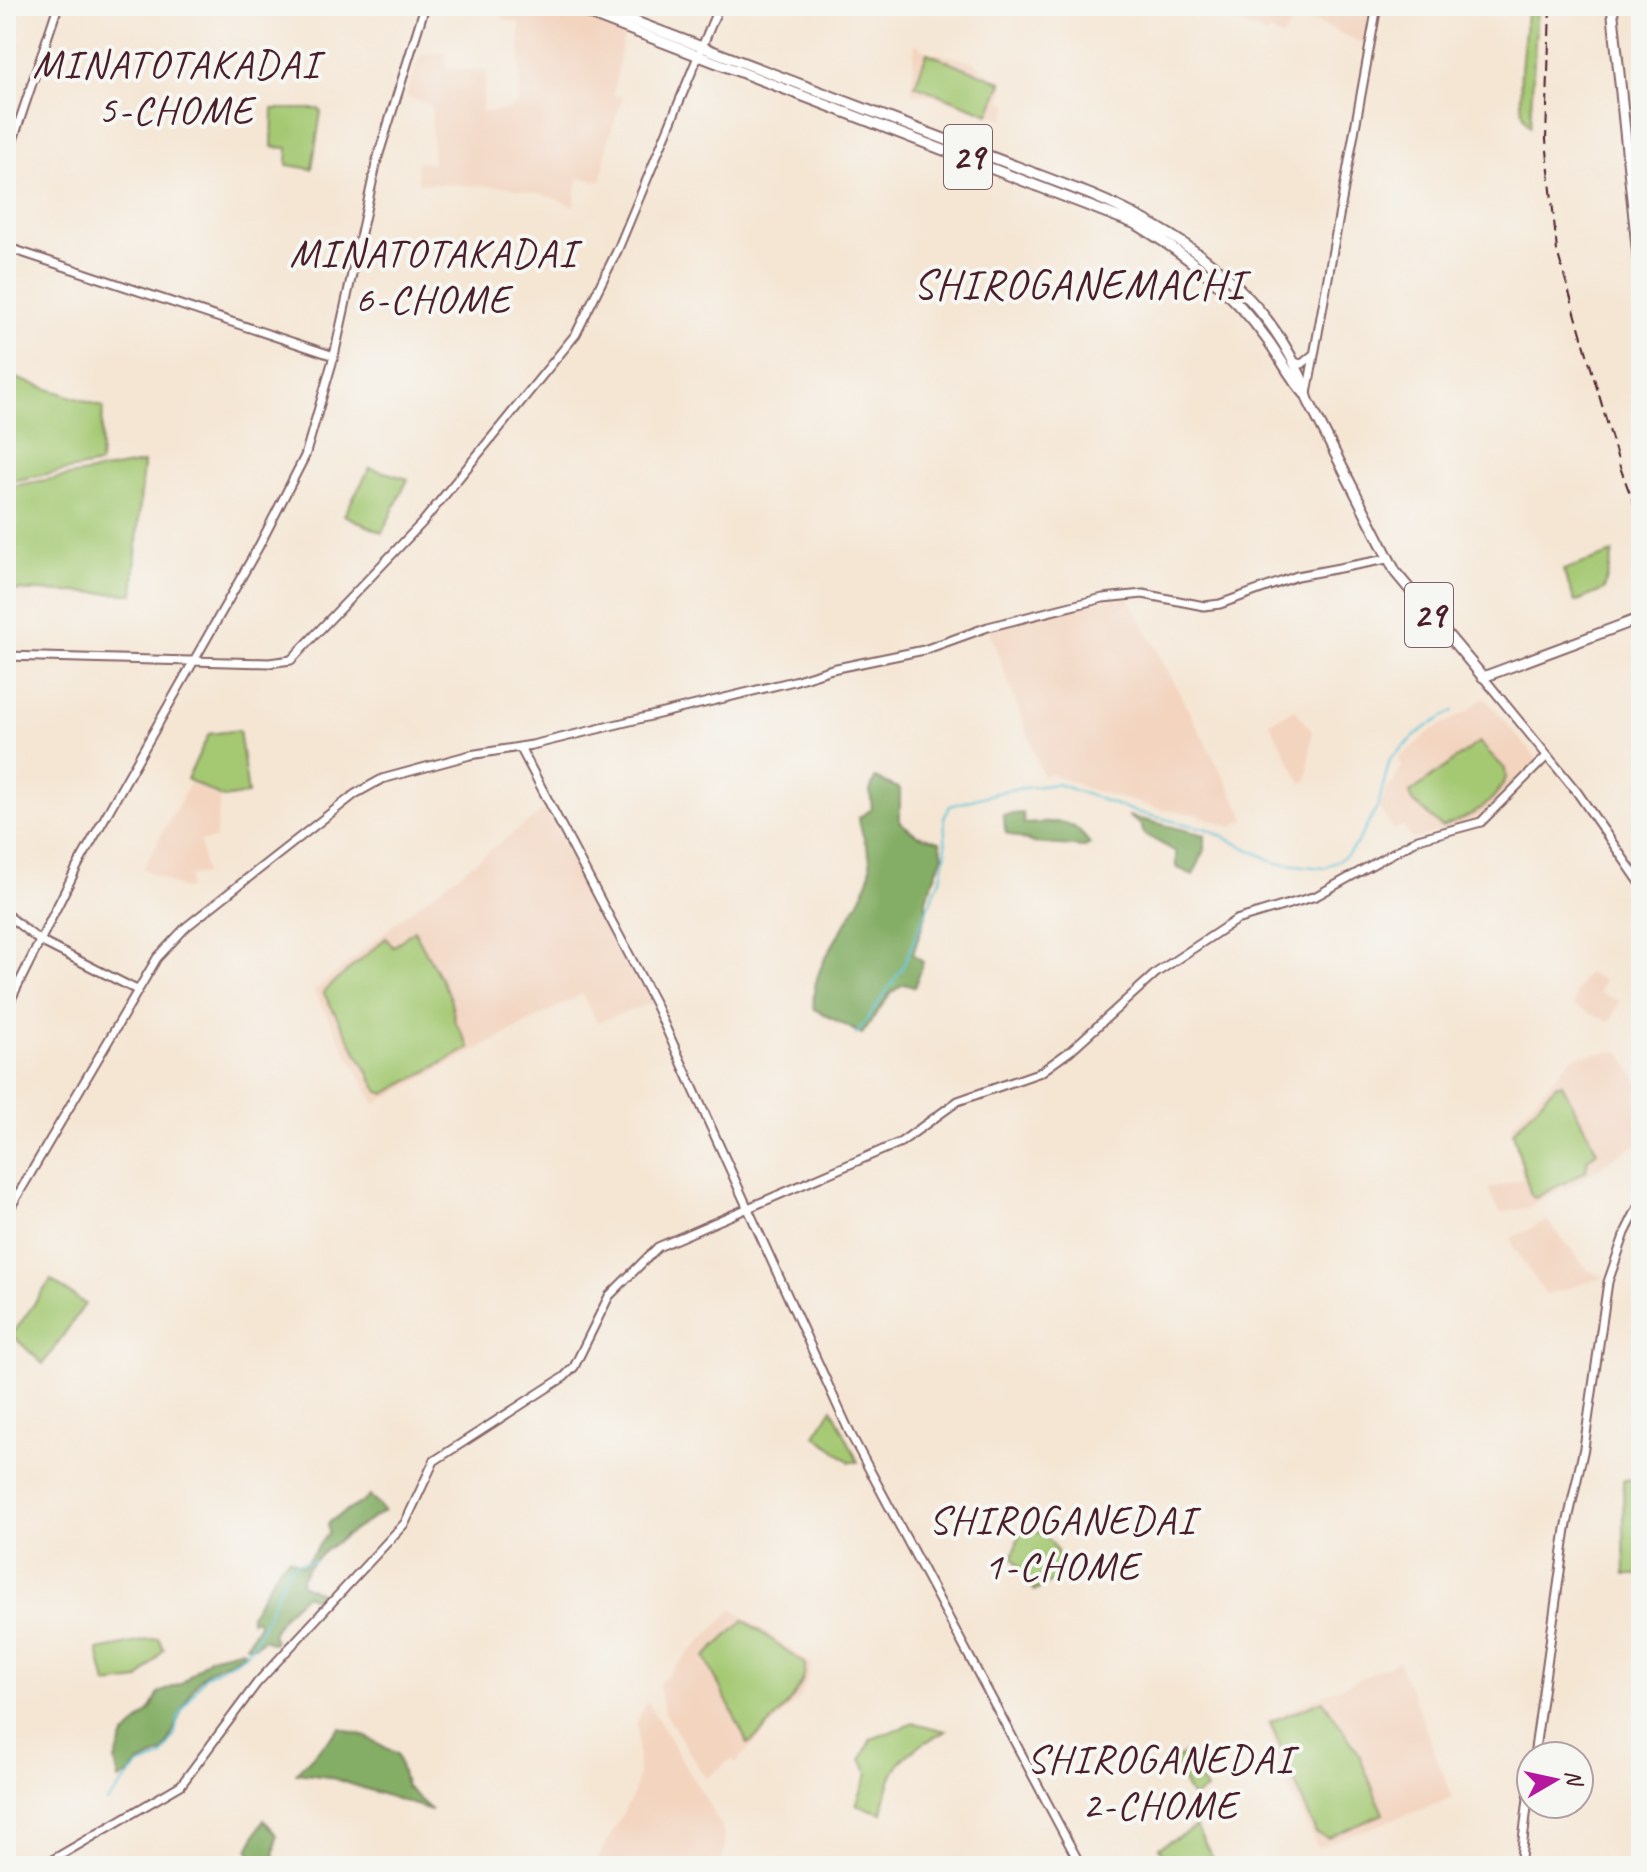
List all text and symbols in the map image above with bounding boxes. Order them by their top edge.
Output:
district label: MINATOTAKADAI 5-CHOME [33,39,326,135]
road number: 29 [944,125,992,189]
district label: MINATOTAKADAI 6-CHOME [290,228,583,324]
district label: SHIROGANEMACHI [913,258,1252,311]
road number: 29 [1405,583,1453,647]
district label: SHIROGANEDAI 1-CHOME [929,1495,1202,1591]
district label: SHIROGANEDAI 2-CHOME [1027,1734,1300,1830]
north arrow [1515,1740,1595,1820]
text: N [1559,1768,1589,1789]

